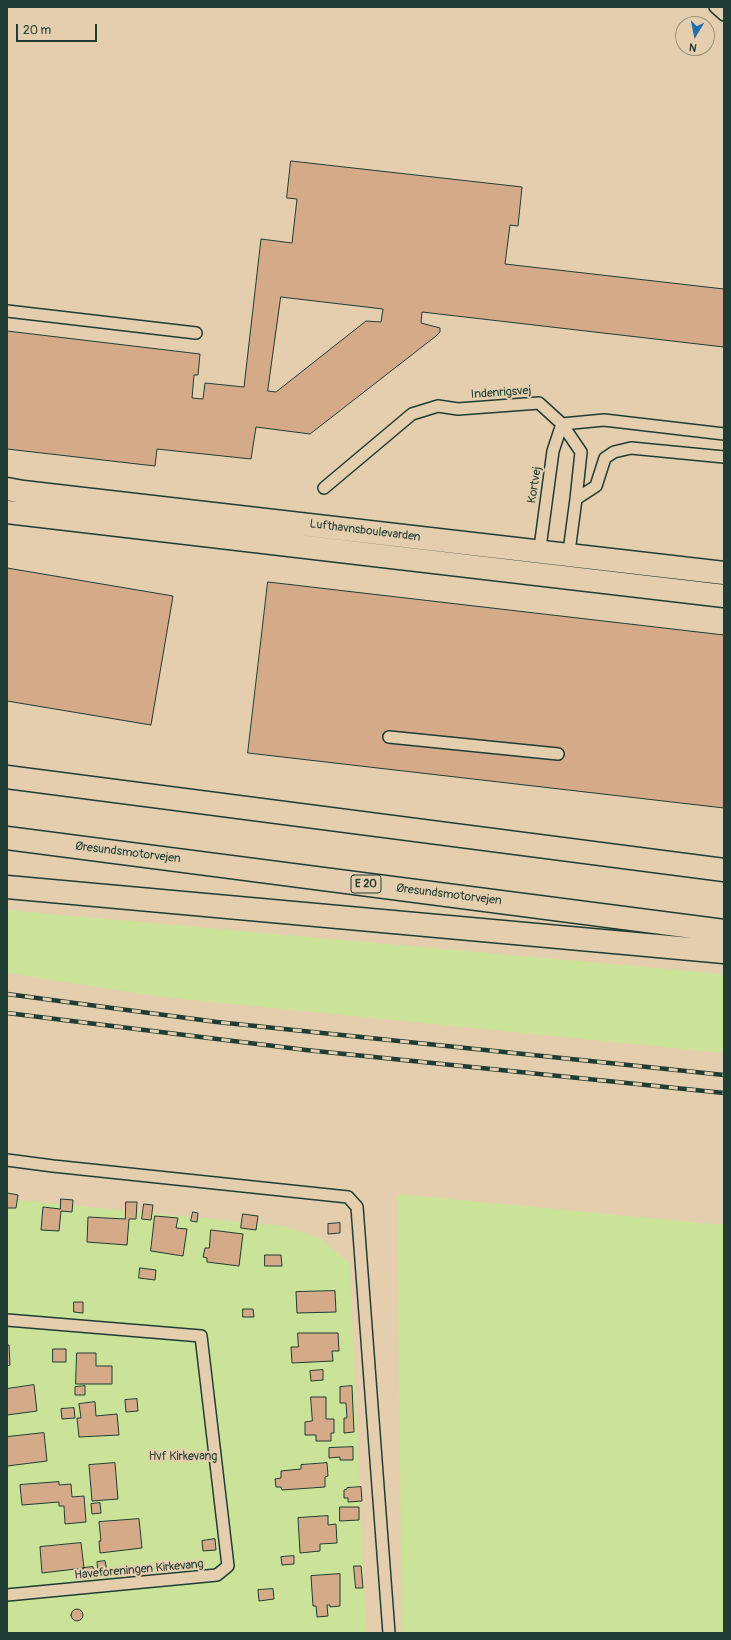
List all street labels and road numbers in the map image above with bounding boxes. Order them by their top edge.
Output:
street label: Indenrigsvej [470,384,532,402]
street label: Kortvej [525,466,545,504]
street label: Lufthavnsboulevarden [309,517,421,545]
street label: Øresundsmotorvejen [75,839,181,867]
road number: E 20 [351,875,381,893]
street label: Øresundsmotorvejen [396,881,502,909]
street label: Haveforeningen Kirkevang [74,1557,204,1583]

